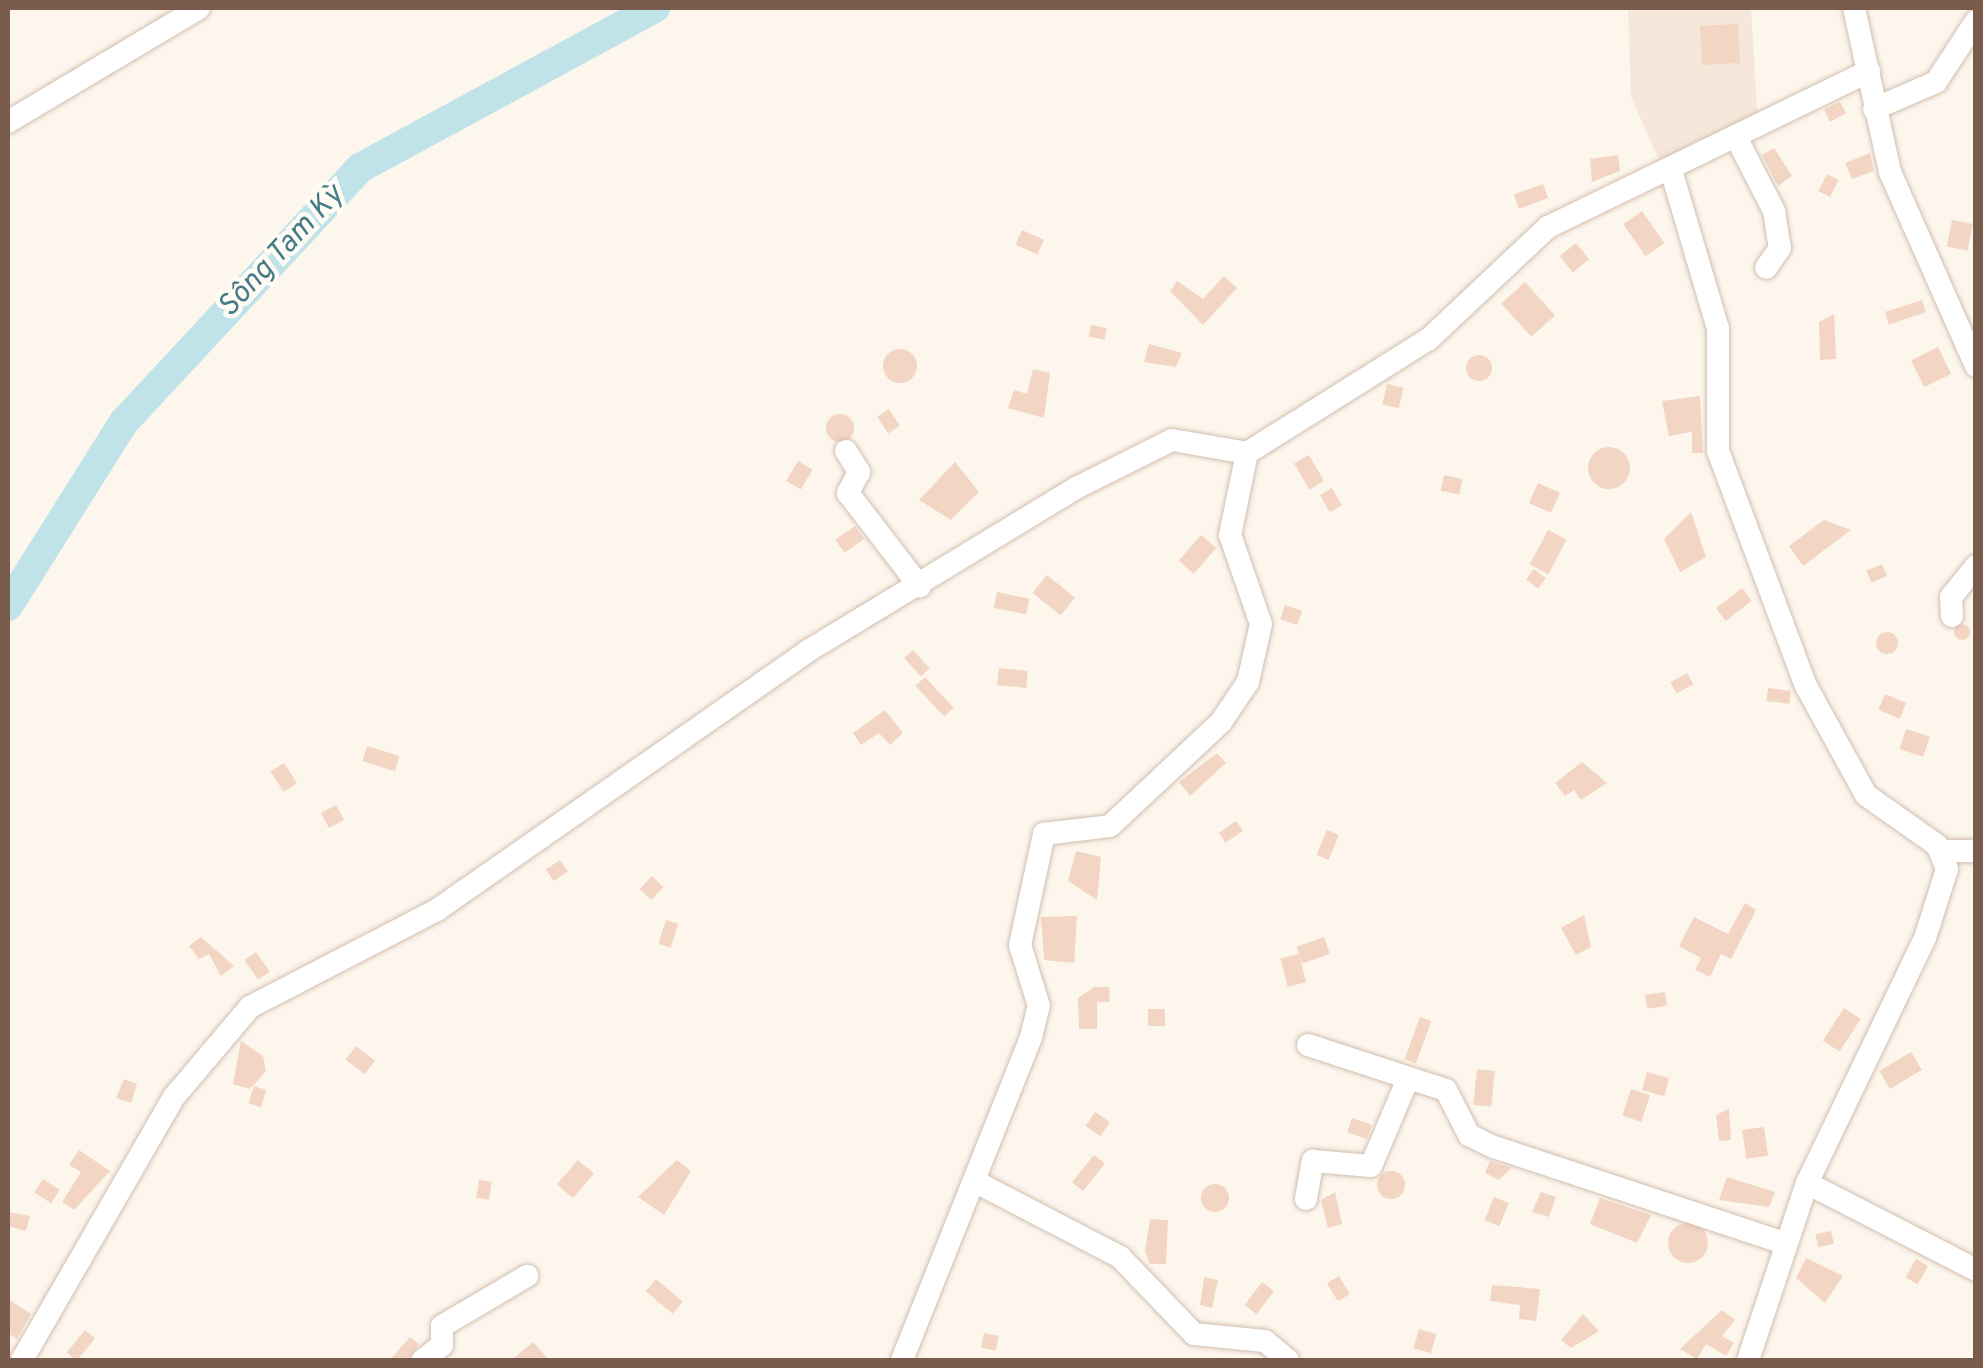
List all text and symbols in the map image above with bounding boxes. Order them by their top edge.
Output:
water label: Sông Tam Kỳ [211,178,353,326]

